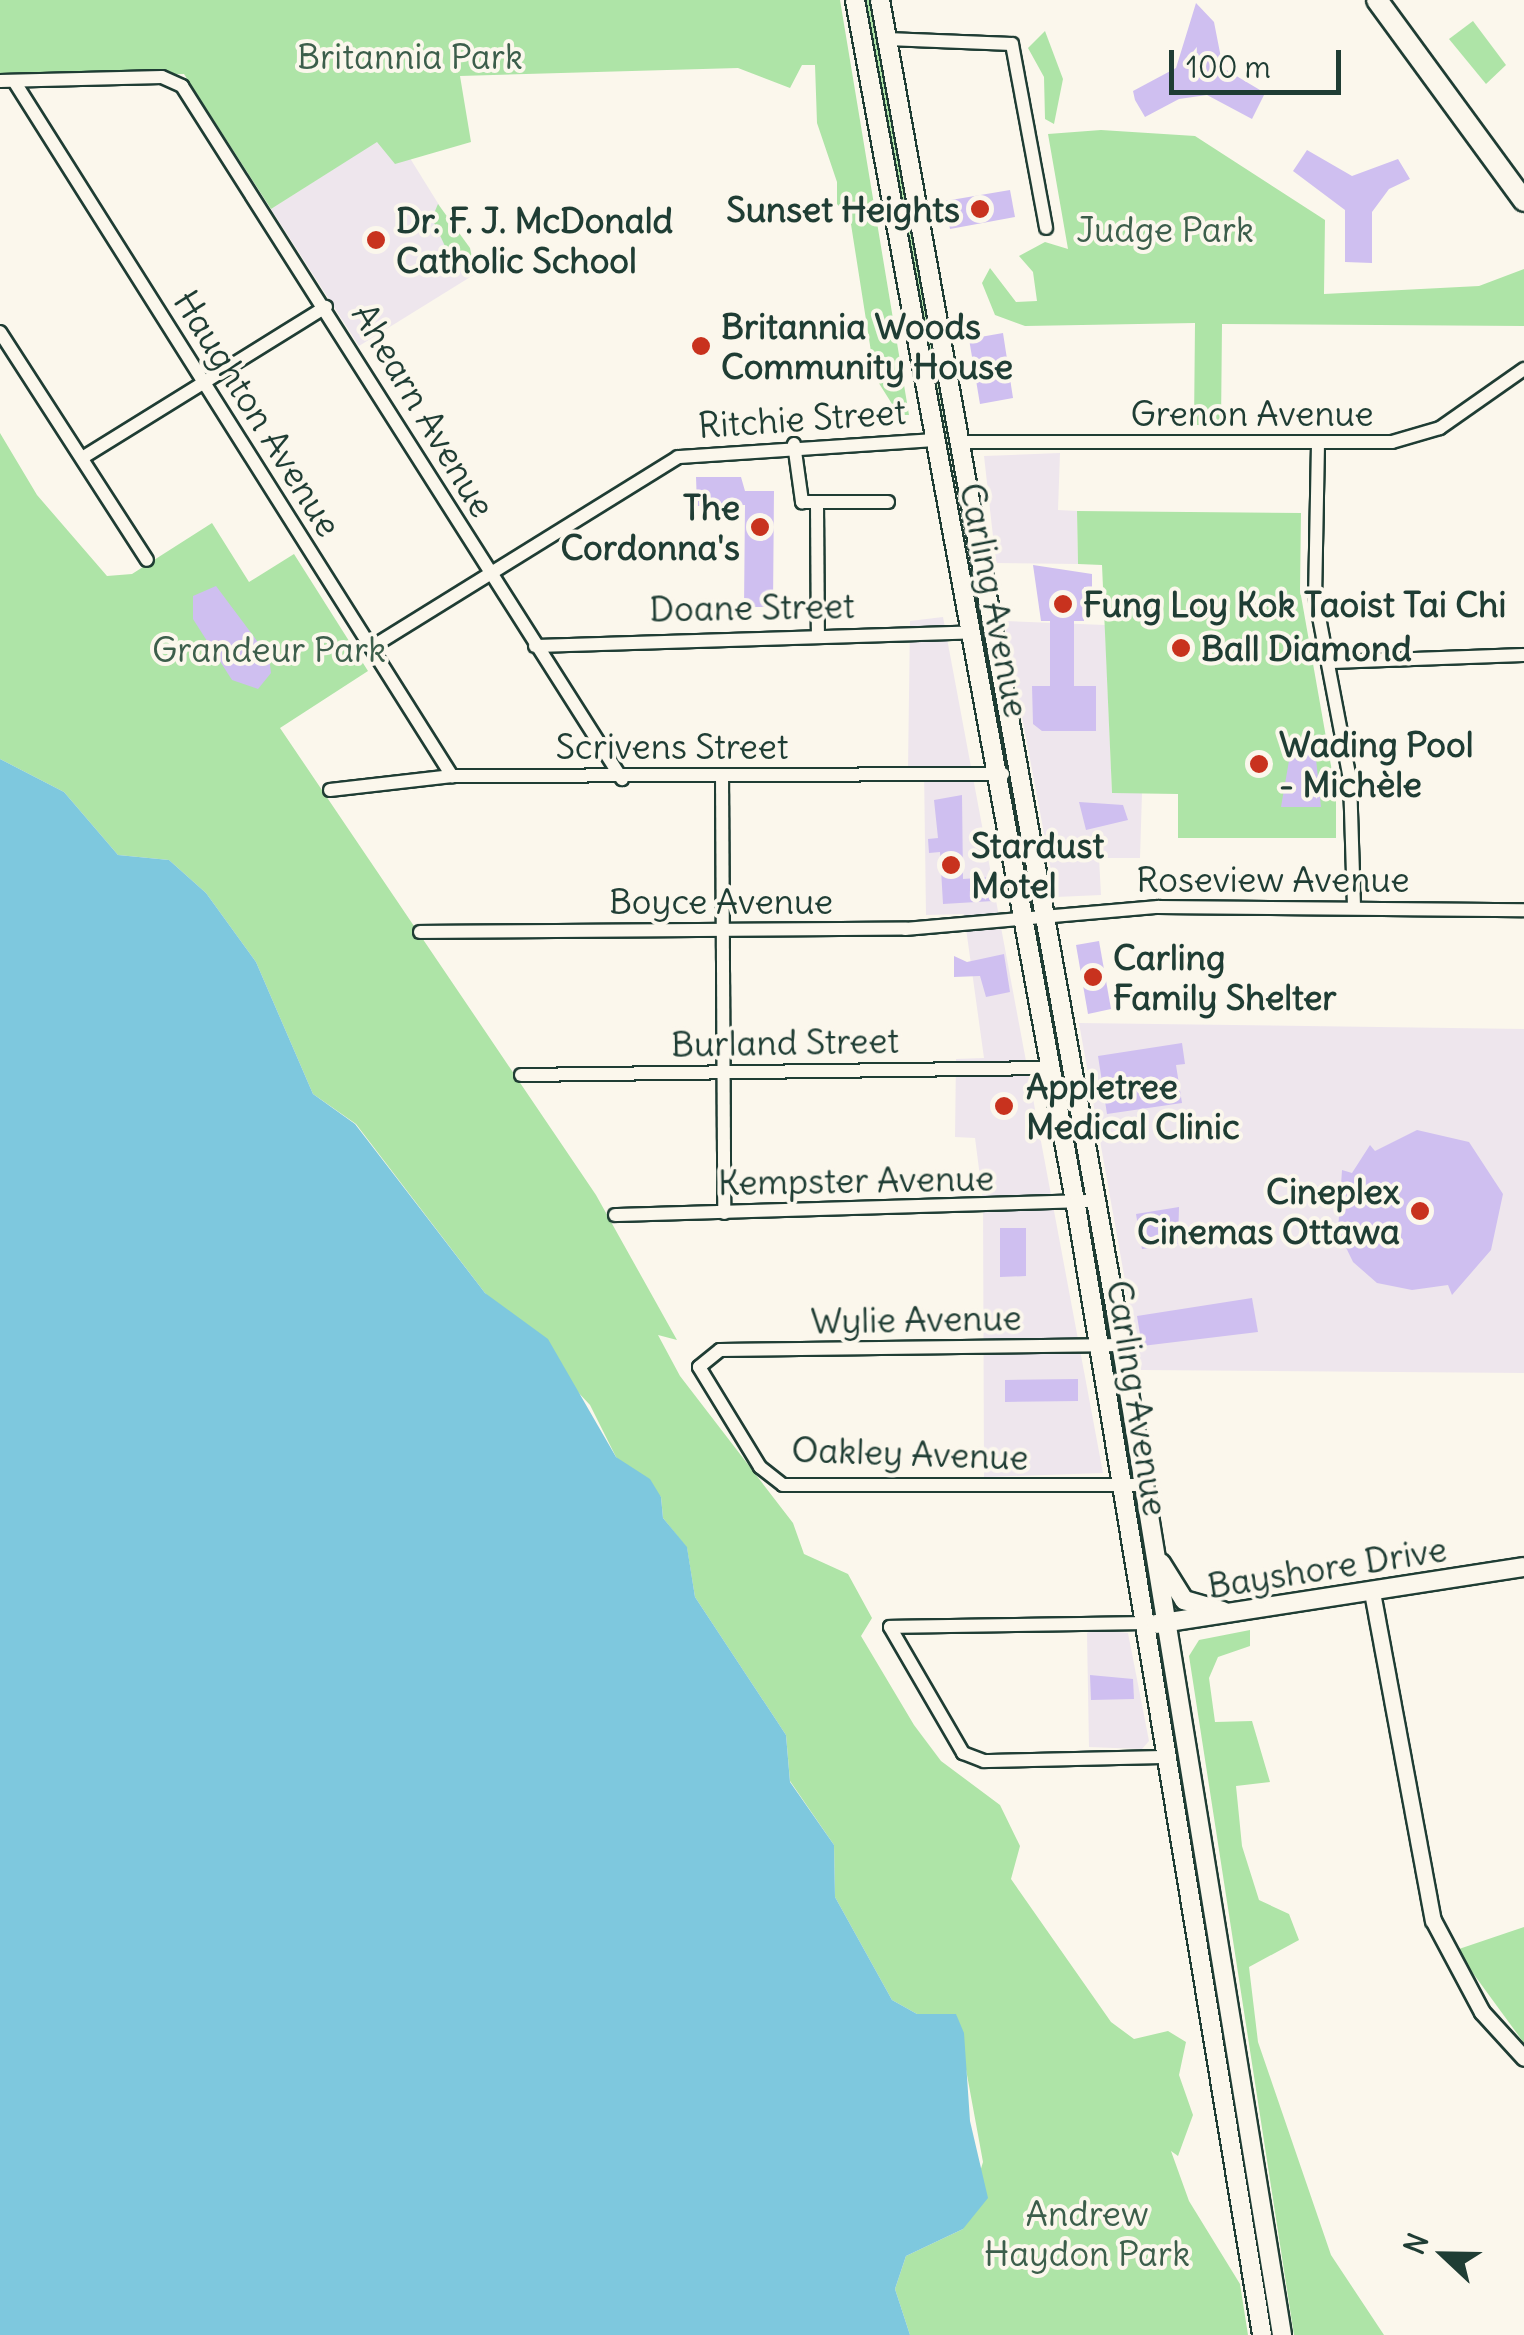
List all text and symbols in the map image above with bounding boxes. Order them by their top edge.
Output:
scale bar [1174,30,1346,92]
park label: Britannia Park [297,35,523,77]
text: 100 m [1186,48,1271,86]
place label: Sunset Heights [726,188,960,230]
marker: Sunset Heights [969,198,991,220]
place label: Dr. F. J. McDonald Catholic School [396,199,673,281]
park label: Judge Park [1076,208,1254,250]
marker: Dr. F. J. McDonald Catholic School [365,229,387,251]
street label: Haughton Avenue [165,282,351,544]
street label: Ahearn Avenue [344,296,504,524]
place label: Britannia Woods Community House [721,305,1013,387]
marker: Britannia Woods Community House [690,335,712,357]
street label: Ritchie Street [697,390,907,446]
street label: Grenon Avenue [1130,392,1374,434]
street label: Carling Avenue [952,479,1038,721]
place label: The Cordonna's [560,486,740,568]
marker: The Cordonna's [749,516,771,538]
place label: Fung Loy Kok Taoist Tai Chi [1083,583,1506,625]
street label: Doane Street [649,584,855,630]
marker: Fung Loy Kok Taoist Tai Chi [1052,593,1074,615]
place label: Ball Diamond [1201,627,1412,669]
park label: Grandeur Park [152,628,386,670]
marker: Ball Diamond [1170,637,1192,659]
place label: Wading Pool - Michèle [1279,723,1474,805]
street label: Scrivens Street [555,725,789,767]
marker: Wading Pool - Michèle [1248,753,1270,775]
place label: Stardust Motel [971,824,1104,906]
marker: Stardust Motel [940,854,962,876]
street label: Roseview Avenue [1136,858,1410,900]
street label: Boyce Avenue [609,880,833,922]
place label: Carling Family Shelter [1113,936,1337,1018]
marker: Carling Family Shelter [1082,966,1104,988]
street label: Burland Street [671,1019,899,1065]
place label: Appletree Medical Clinic [1026,1065,1240,1147]
marker: Appletree Medical Clinic [991,1093,1017,1119]
street label: Kempster Avenue [717,1157,995,1203]
place label: Cineplex Cinemas Ottawa [1137,1170,1400,1252]
marker: Cineplex Cinemas Ottawa [1409,1200,1431,1222]
street label: Carling Avenue [1099,1277,1177,1519]
street label: Wylie Avenue [810,1296,1022,1342]
street label: Oakley Avenue [791,1428,1029,1478]
street label: Bayshore Drive [1204,1527,1450,1607]
park label: Andrew Haydon Park [984,2192,1190,2274]
north arrow [1394,2205,1494,2305]
text: N [1396,2228,1436,2259]

